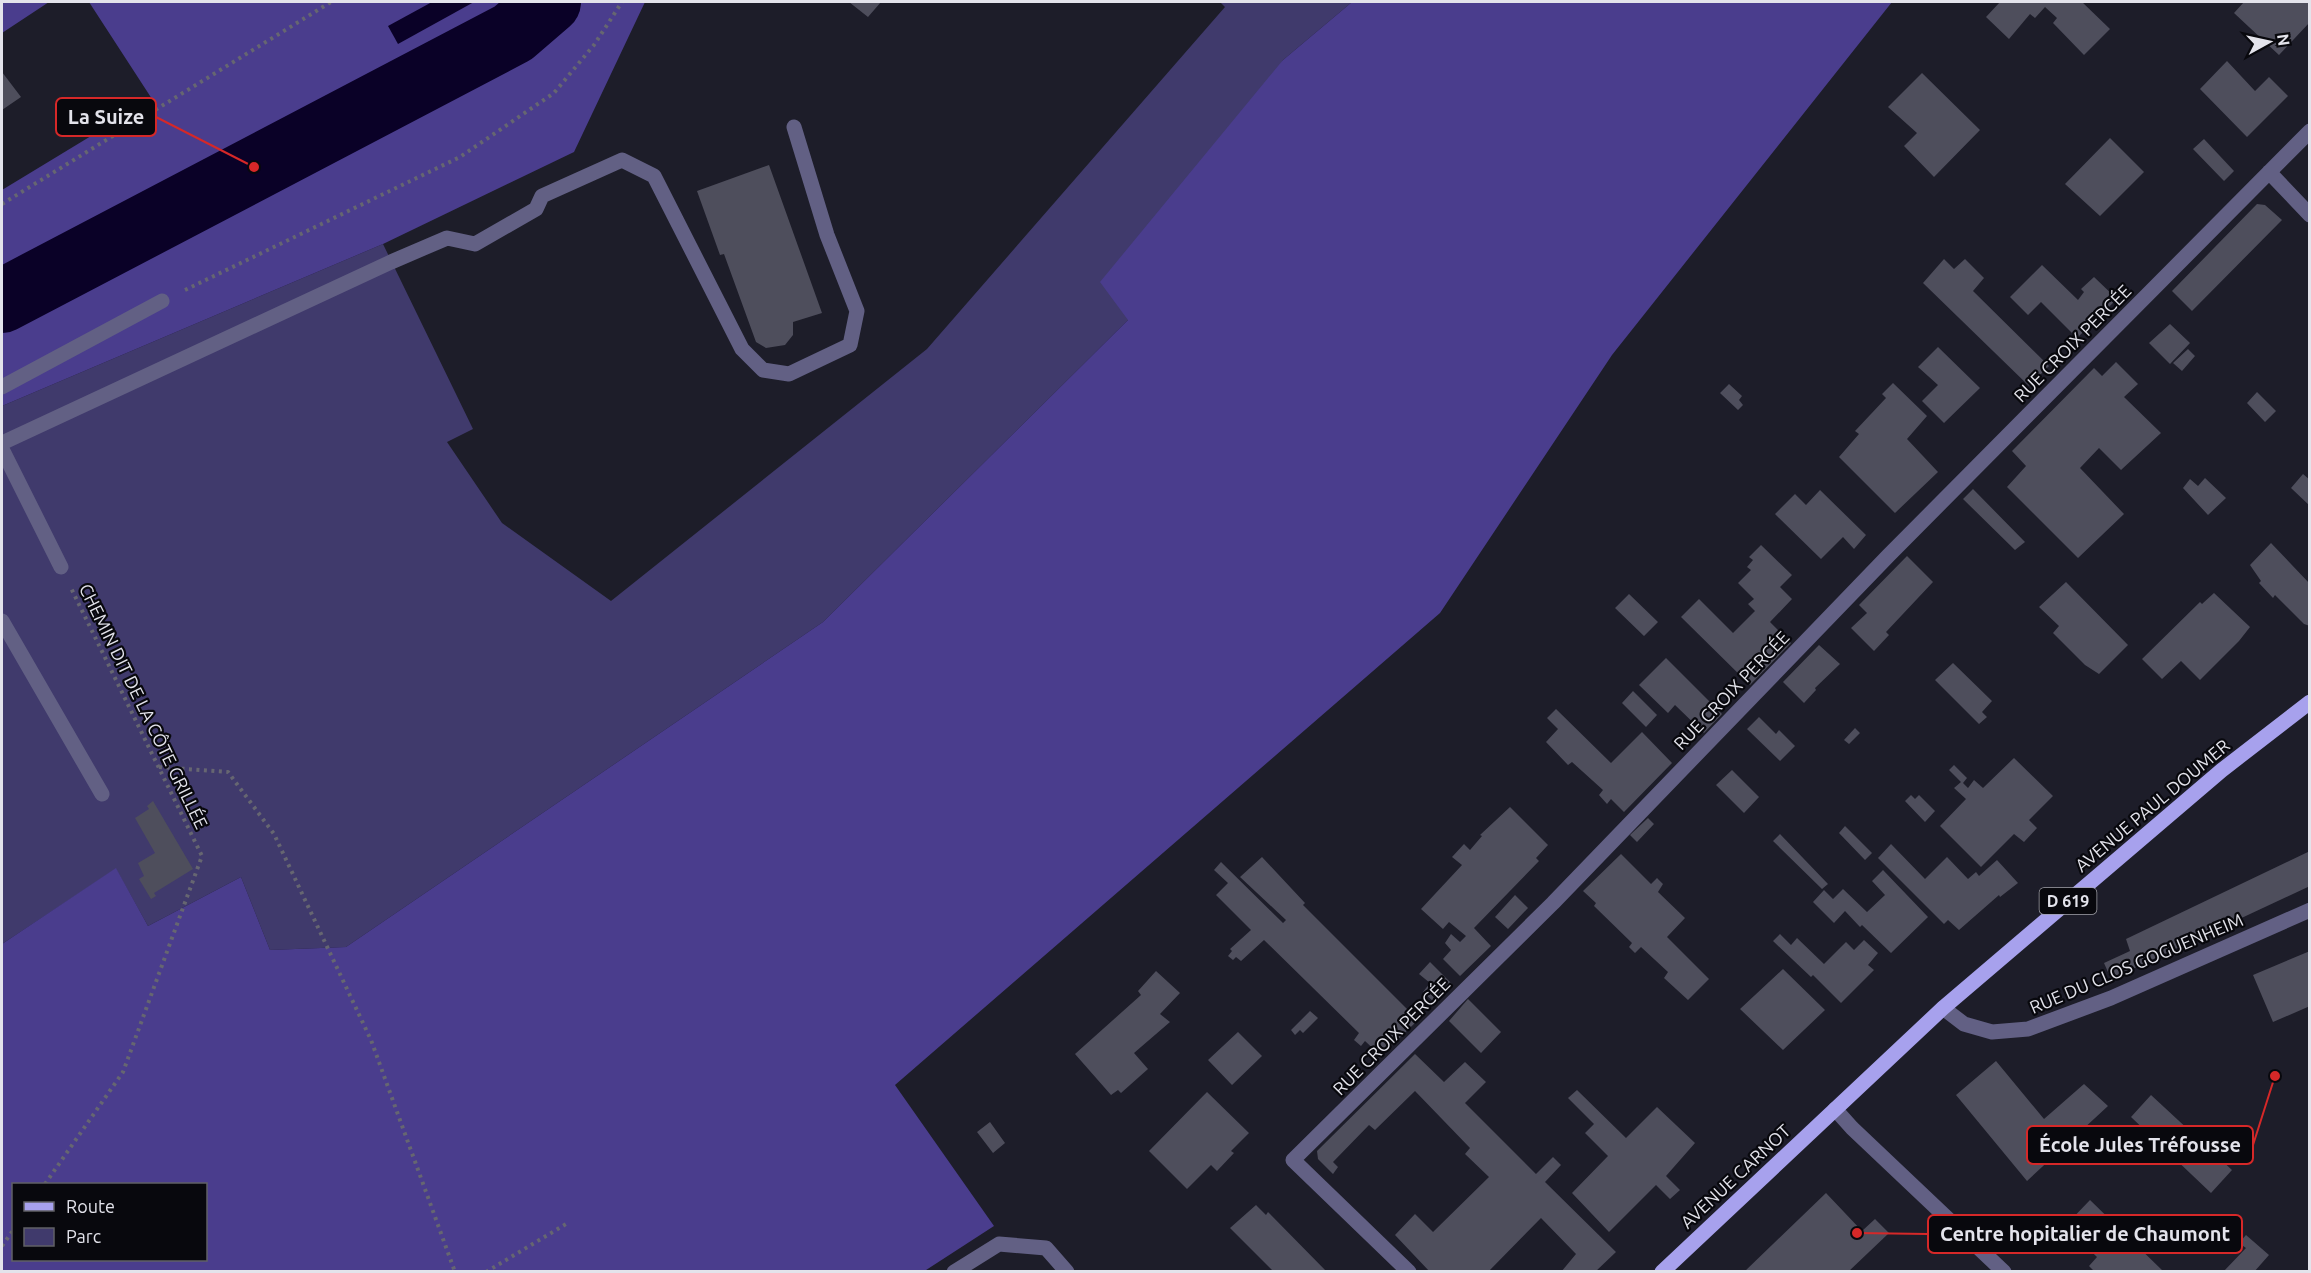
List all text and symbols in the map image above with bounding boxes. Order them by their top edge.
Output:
north arrow [2239,12,2299,72]
text: N [2274,33,2294,47]
callout: La Suize [56,98,156,136]
text: La Suize [68,105,144,128]
street label: RUE CROIX PERCÉE [2009,280,2135,406]
street label: CHEMIN DIT DE LA CÔTE GRILLÉE [76,580,213,832]
street label: RUE CROIX PERCÉE [1669,626,1793,753]
street label: AVENUE PAUL DOUMER [2071,735,2233,875]
road number: D 619 [2040,888,2096,914]
street label: RUE DU CLOS GOGUENHEIM [2026,909,2246,1017]
street label: RUE CROIX PERCÉE [1328,973,1454,1099]
street label: AVENUE CARNOT [1676,1120,1794,1232]
callout: École Jules Tréfousse [2027,1126,2253,1164]
text: École Jules Tréfousse [2039,1132,2241,1156]
legend [12,1183,207,1261]
text: Route [66,1196,115,1216]
callout: Centre hopitalier de Chaumont [1928,1215,2242,1253]
text: Centre hopitalier de Chaumont [1940,1222,2230,1245]
text: Parc [66,1226,101,1246]

